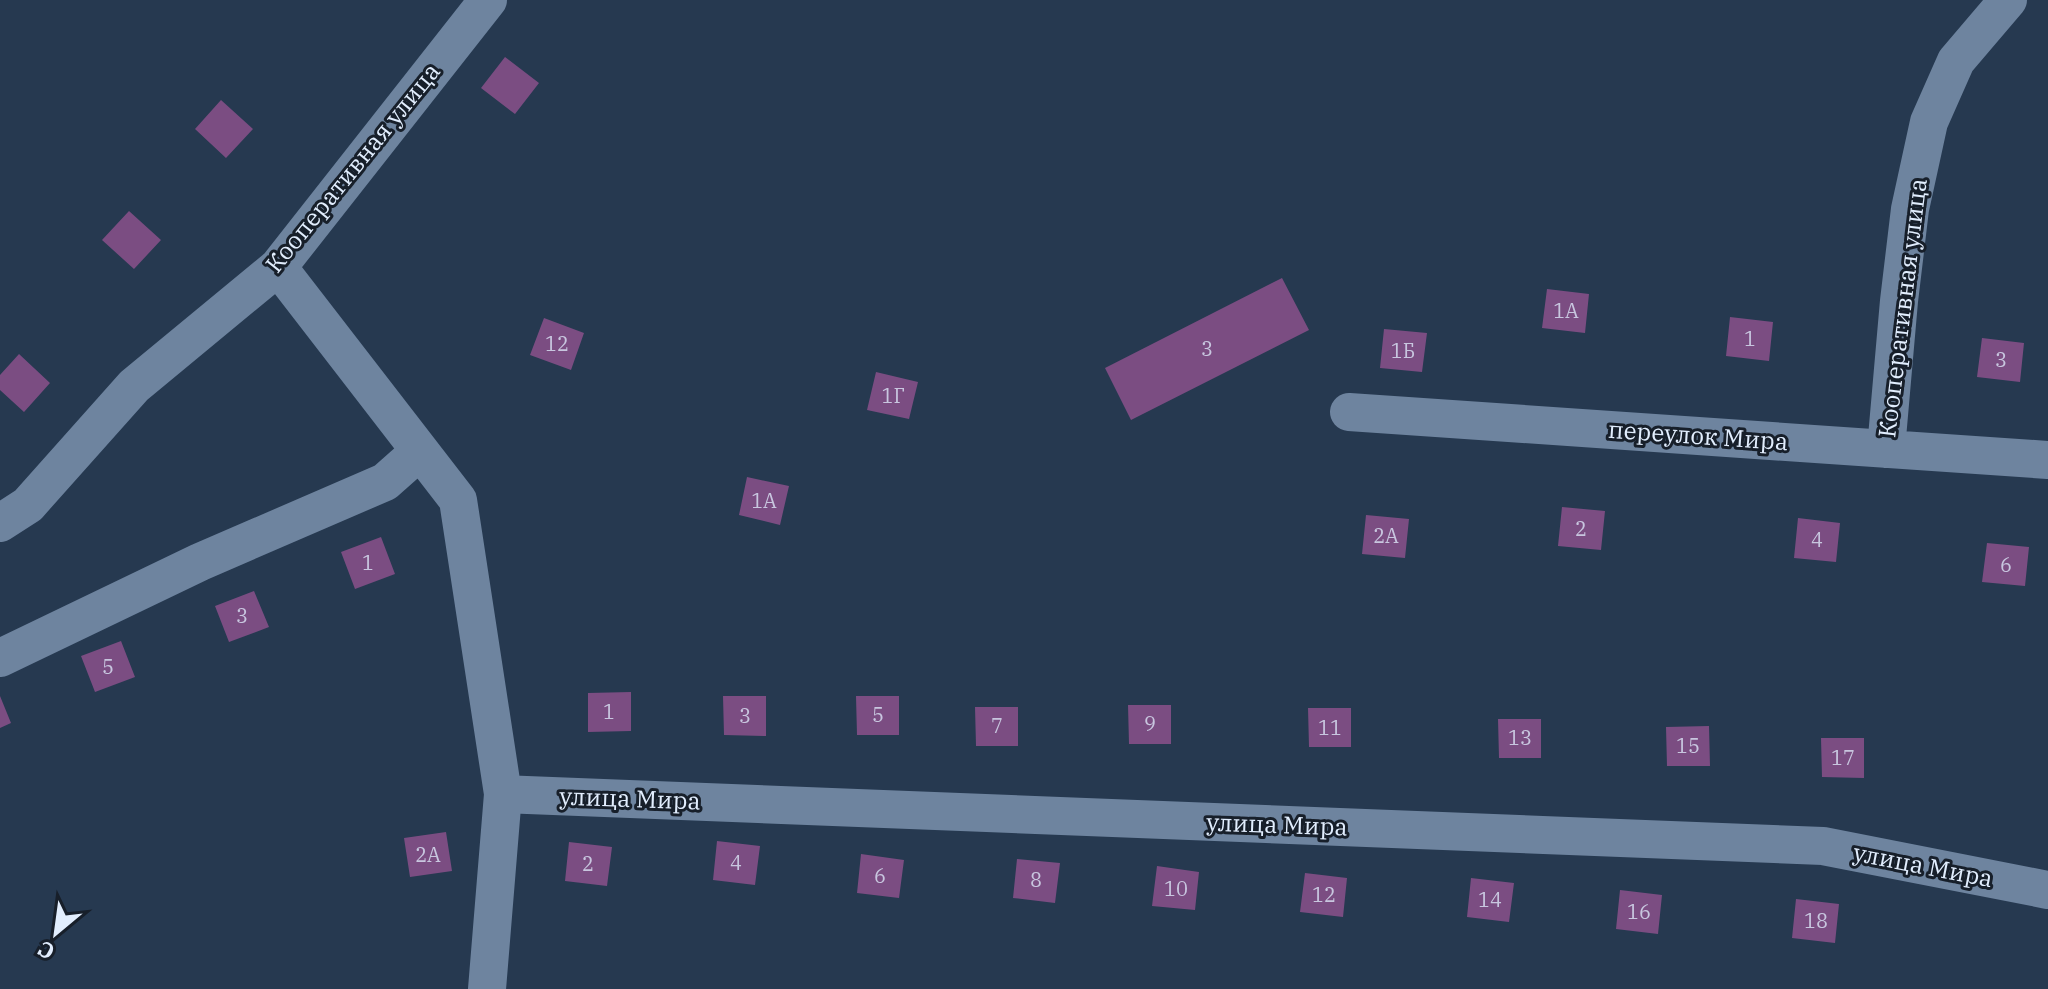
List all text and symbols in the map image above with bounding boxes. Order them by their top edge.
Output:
street label: Кооперативная улица [258,56,447,279]
street label: Кооперативная улица [1870,176,1934,439]
house number: 1А [1553,297,1579,324]
house number: 1 [1744,325,1756,352]
house number: 12 [545,330,569,357]
house number: 3 [1201,335,1213,362]
house number: 1Б [1391,337,1415,364]
house number: 3 [1995,346,2007,373]
house number: 1Г [881,382,905,409]
street label: переулок Мира [1607,413,1789,457]
house number: 1А [751,487,777,514]
house number: 2 [1575,515,1587,542]
house number: 2А [1373,522,1399,549]
house number: 4 [1811,526,1823,553]
house number: 1 [362,549,374,576]
house number: 6 [2000,551,2012,578]
house number: 3 [236,602,248,629]
house number: 5 [102,653,114,680]
house number: 1 [603,698,615,725]
house number: 5 [872,701,884,728]
house number: 3 [739,702,751,729]
house number: 9 [1144,710,1156,737]
house number: 7 [991,712,1003,739]
house number: 11 [1318,714,1342,741]
house number: 13 [1508,724,1532,751]
house number: 15 [1676,732,1700,759]
house number: 17 [1831,744,1855,771]
street label: улица Мира [559,780,701,816]
street label: улица Мира [1206,806,1348,842]
street label: улица Мира [1851,836,1996,894]
house number: 2А [415,841,441,868]
house number: 4 [730,849,742,876]
house number: 2 [582,850,594,877]
house number: 6 [874,862,886,889]
house number: 8 [1030,866,1042,893]
house number: 10 [1164,875,1188,902]
house number: 12 [1312,881,1336,908]
house number: 14 [1478,886,1502,913]
north arrow [16,893,96,973]
house number: 16 [1627,898,1651,925]
house number: 18 [1804,907,1828,934]
text: С [33,935,59,967]

